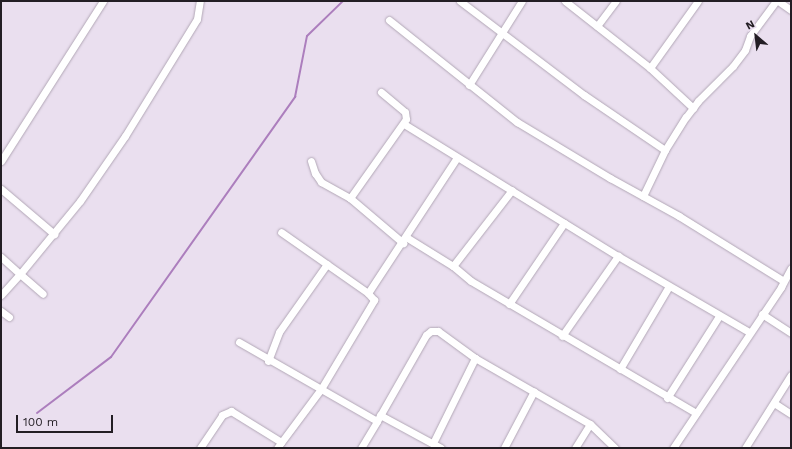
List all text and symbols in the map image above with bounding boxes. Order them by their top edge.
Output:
north arrow [736,16,776,56]
text: N [743,17,757,33]
scale bar [18,407,115,433]
text: 100 m [23,415,58,429]

